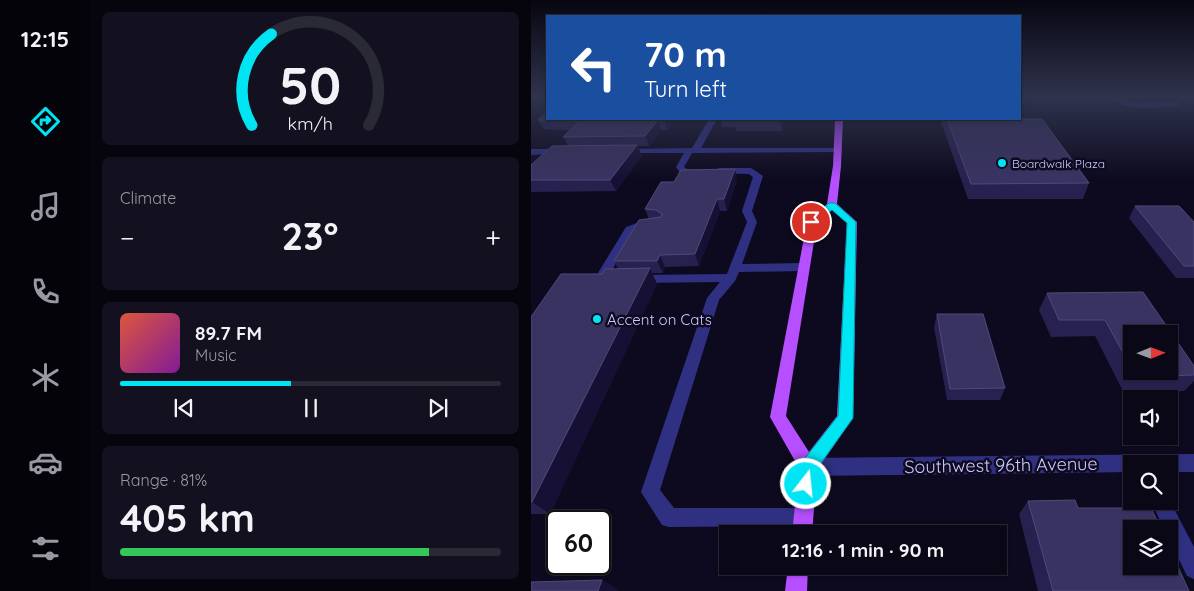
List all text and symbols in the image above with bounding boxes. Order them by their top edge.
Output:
text: 12:15 [21,25,69,53]
text: 70 m [644,32,727,76]
icon: left [561,35,626,100]
text: 50 [280,52,341,117]
text: Turn left [644,75,727,103]
icon: directions [28,104,63,139]
text: km/h [288,112,333,134]
place label: Boardwalk Plaza [1012,156,1105,171]
marker: Boardwalk Plaza [996,157,1008,169]
text: Climate [120,188,176,208]
icon: music [28,189,63,224]
pin [790,201,832,243]
icon: arrive [797,208,825,236]
text: 23° [281,212,338,260]
text: − [120,220,135,255]
text: + [485,220,501,255]
icon: phone [28,274,63,309]
place label: Accent on Cats [607,310,712,329]
marker: Accent on Cats [591,313,603,325]
text: 89.7 FM [195,321,262,345]
north arrow [1123,325,1179,380]
map controls [1123,325,1178,575]
text: Music [195,345,237,365]
icon: climate [28,360,63,395]
button: sound [1123,390,1178,445]
icon: previous [170,394,198,422]
icon: pause [297,394,325,422]
icon: next [424,394,452,422]
icon: car [28,445,63,480]
street label: Southwest 96th Avenue [904,452,1098,478]
button: search [1123,455,1178,510]
position arrow [779,457,831,509]
text: Range · 81% [120,470,207,490]
text: 405 km [120,494,255,542]
speed limit sign: 60 [546,510,611,575]
button: layers [1123,520,1178,575]
icon: filters [28,531,63,566]
text: 12:16 · 1 min · 90 m [782,538,944,562]

